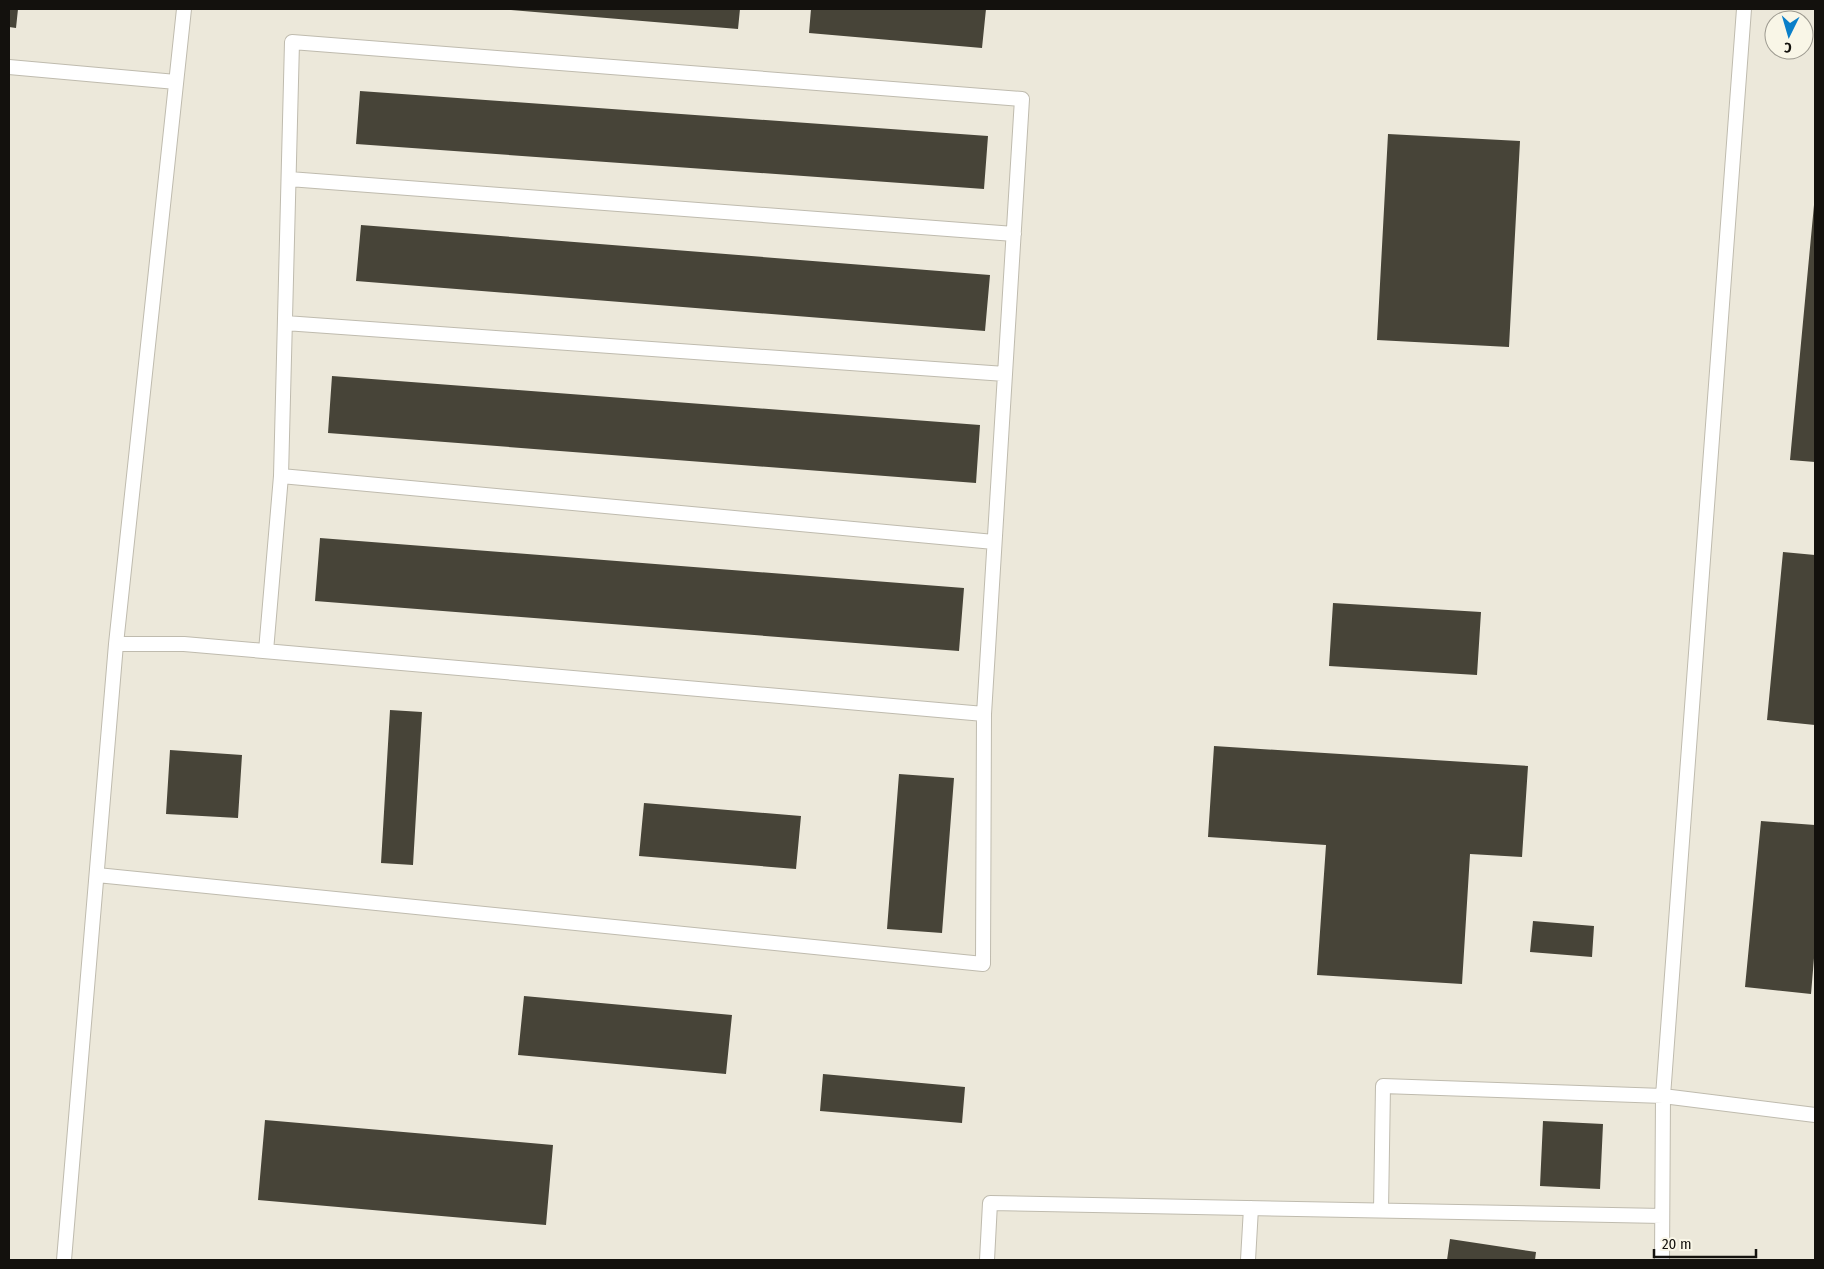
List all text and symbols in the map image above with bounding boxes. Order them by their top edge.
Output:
north arrow [1764,10,1814,60]
text: С [1783,39,1792,56]
scale bar [1654,1226,1756,1258]
text: 20 m [1662,1235,1692,1253]

